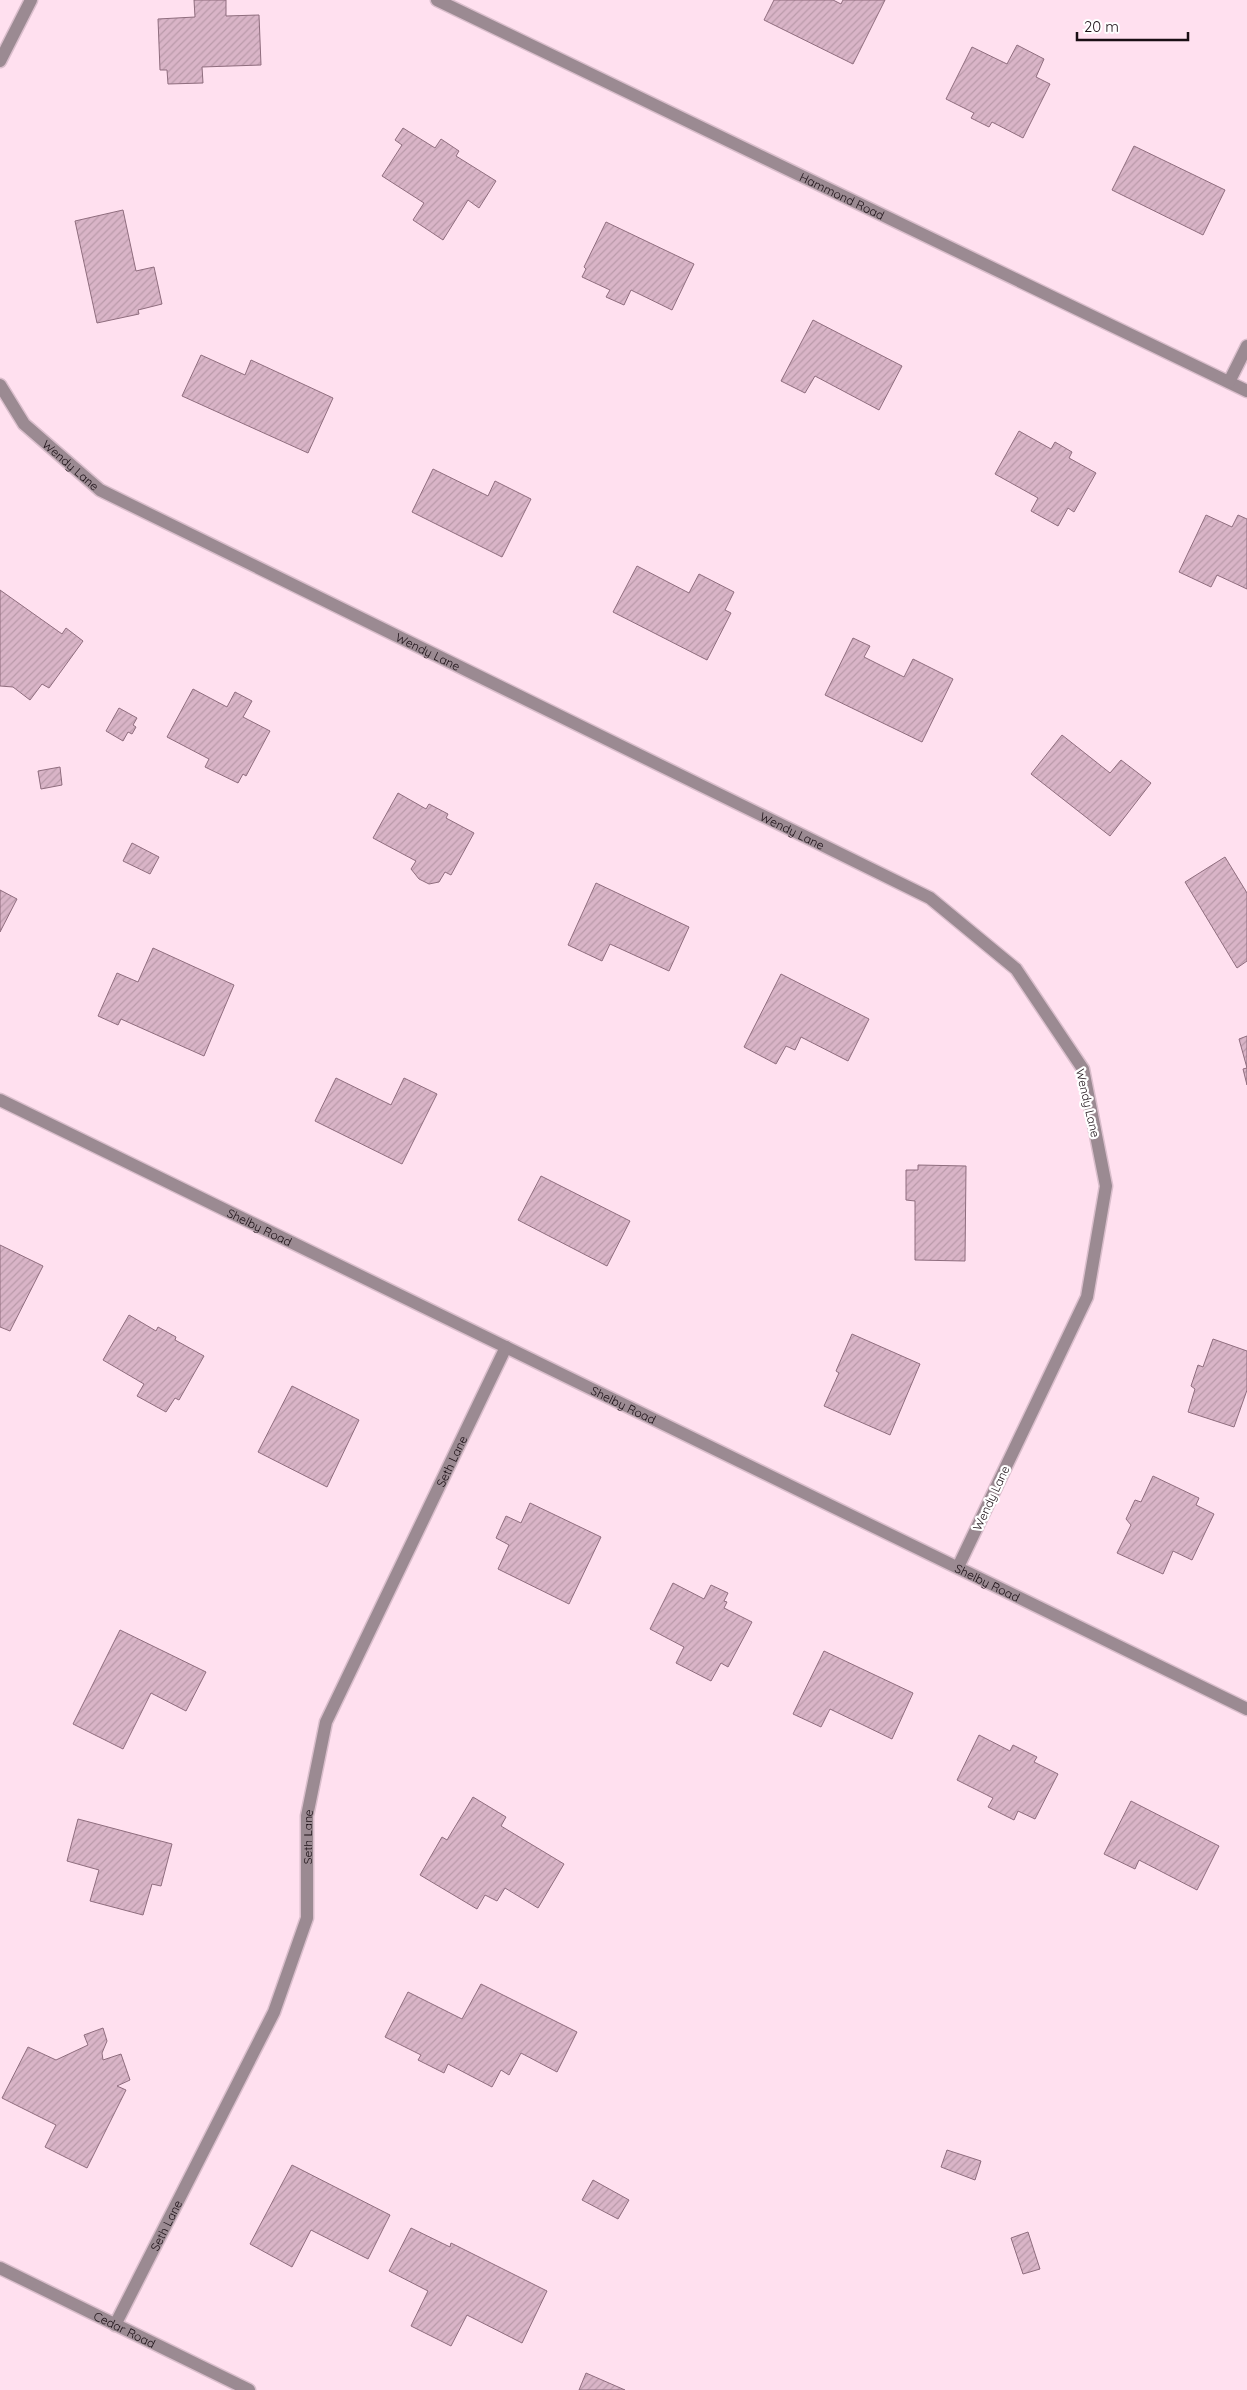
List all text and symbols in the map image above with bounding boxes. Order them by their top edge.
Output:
scale bar [1077,10,1188,42]
text: 20 m [1084,17,1119,36]
street label: Hammond Road [797,169,887,222]
street label: Wendy Lane [40,436,102,494]
street label: Wendy Lane [393,629,463,674]
street label: Wendy Lane [758,808,827,853]
street label: Wendy Lane [1073,1067,1103,1139]
street label: Shelby Road [225,1205,295,1249]
street label: Shelby Road [589,1382,658,1427]
street label: Seth Lane [433,1433,470,1489]
street label: Wendy Lane [969,1463,1013,1533]
street label: Shelby Road [953,1560,1022,1604]
street label: Seth Lane [300,1808,316,1864]
street label: Seth Lane [147,2197,185,2253]
street label: Cedar Road [91,2308,158,2351]

